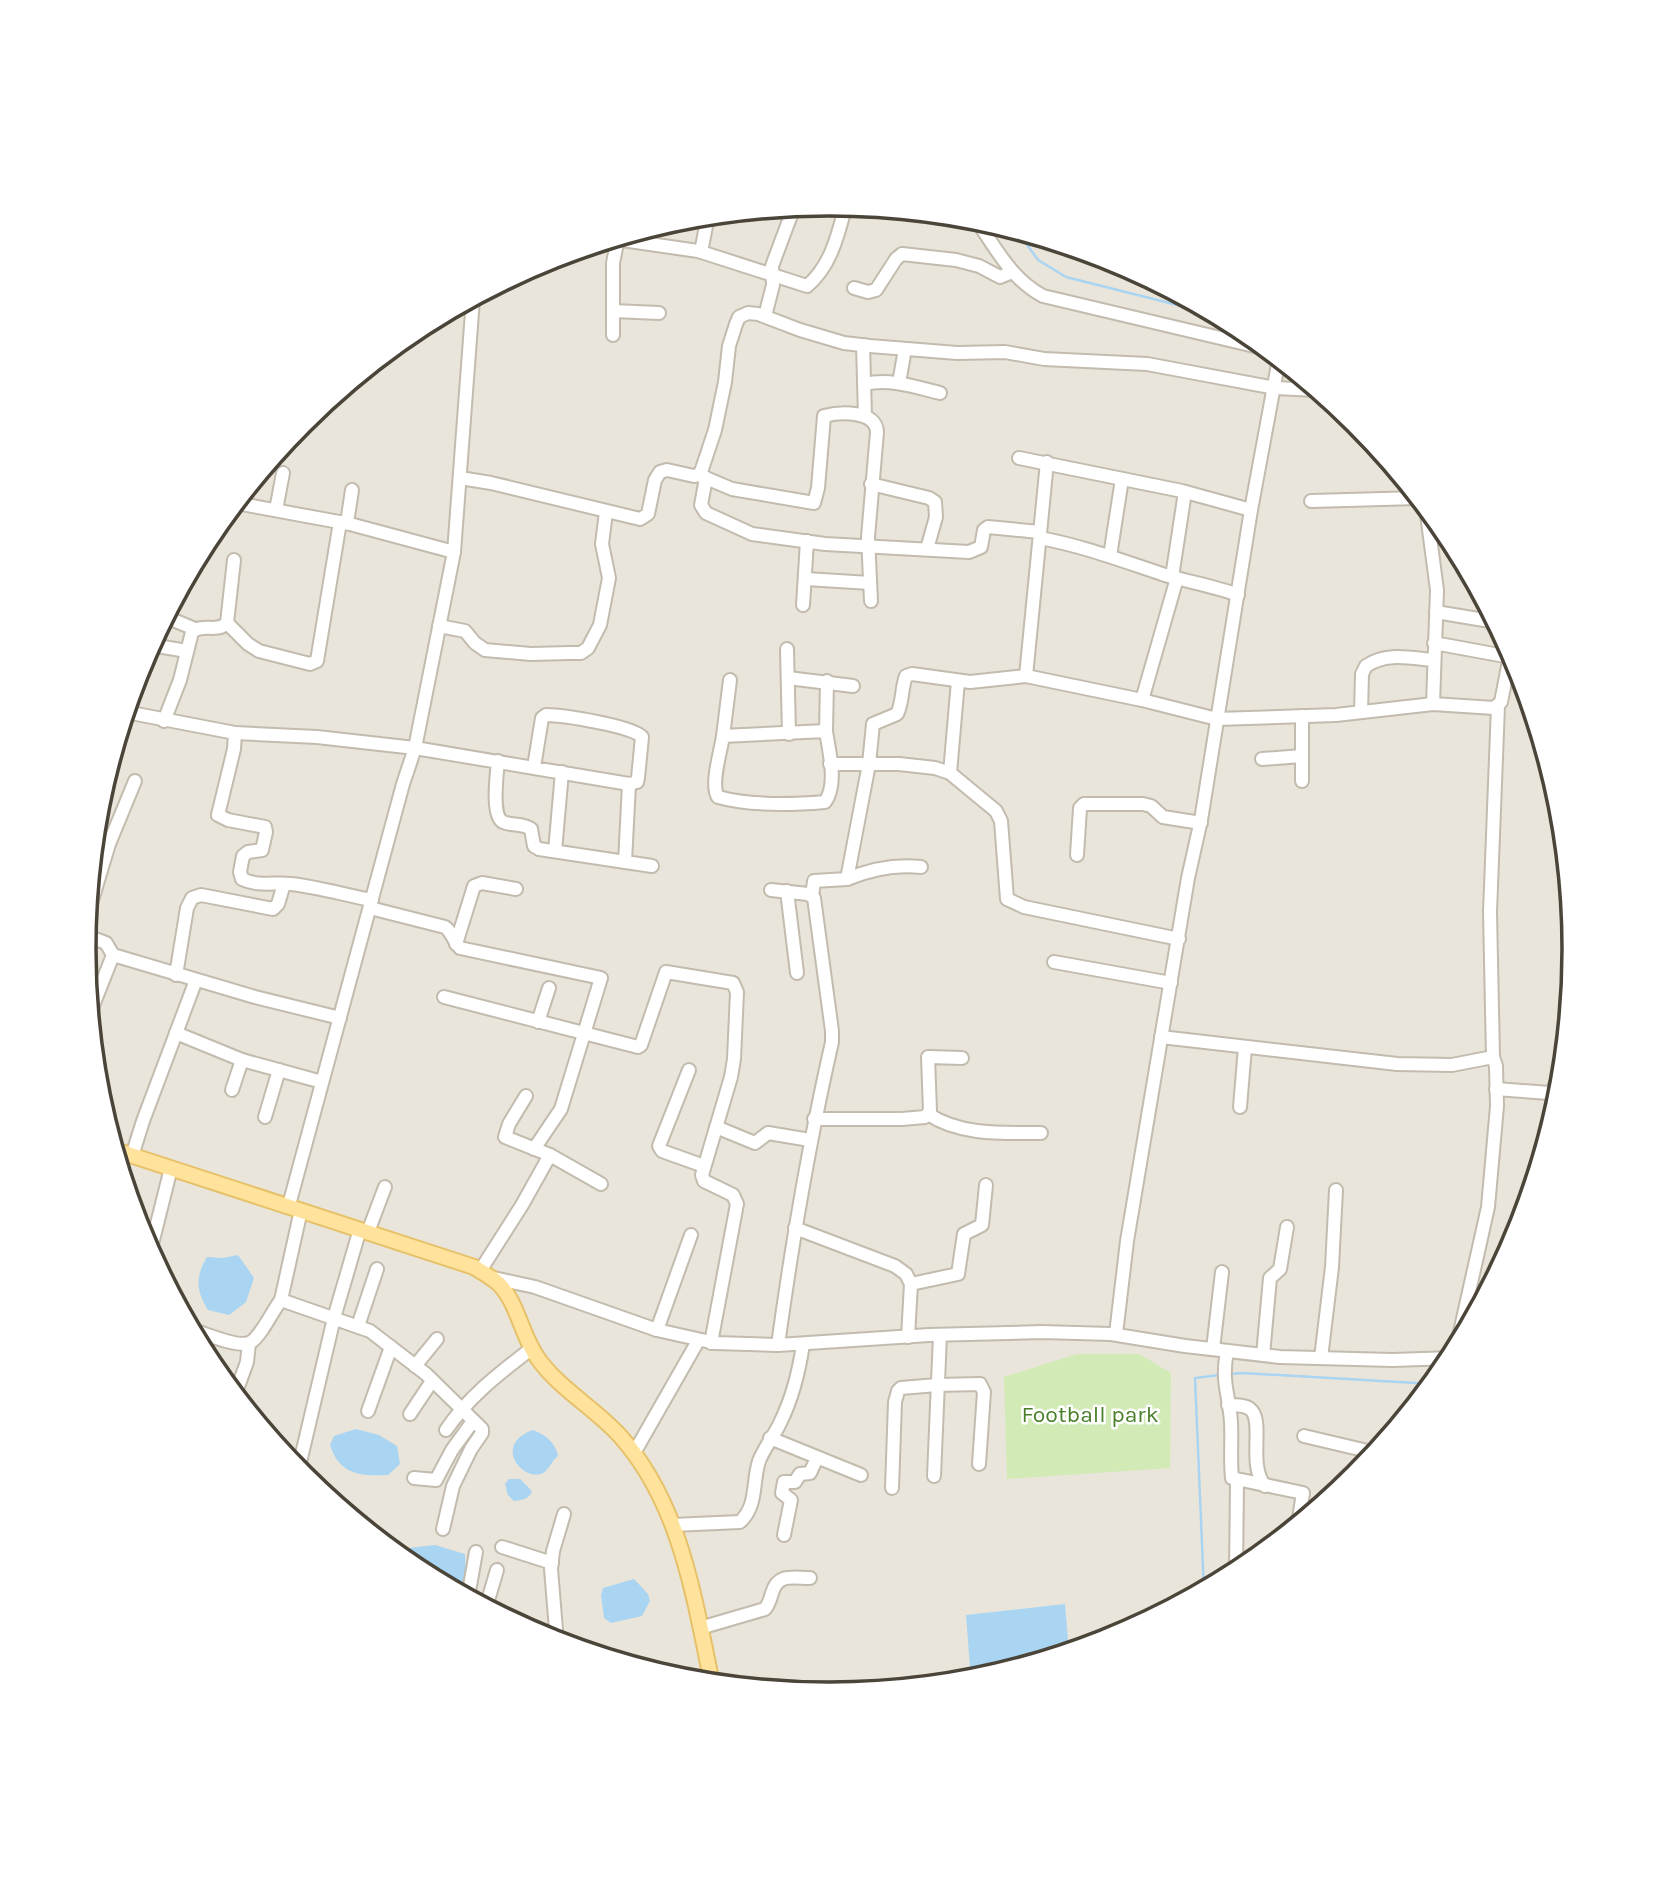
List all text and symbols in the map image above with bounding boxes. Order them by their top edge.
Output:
park label: Football park [1021,1401,1159,1428]

